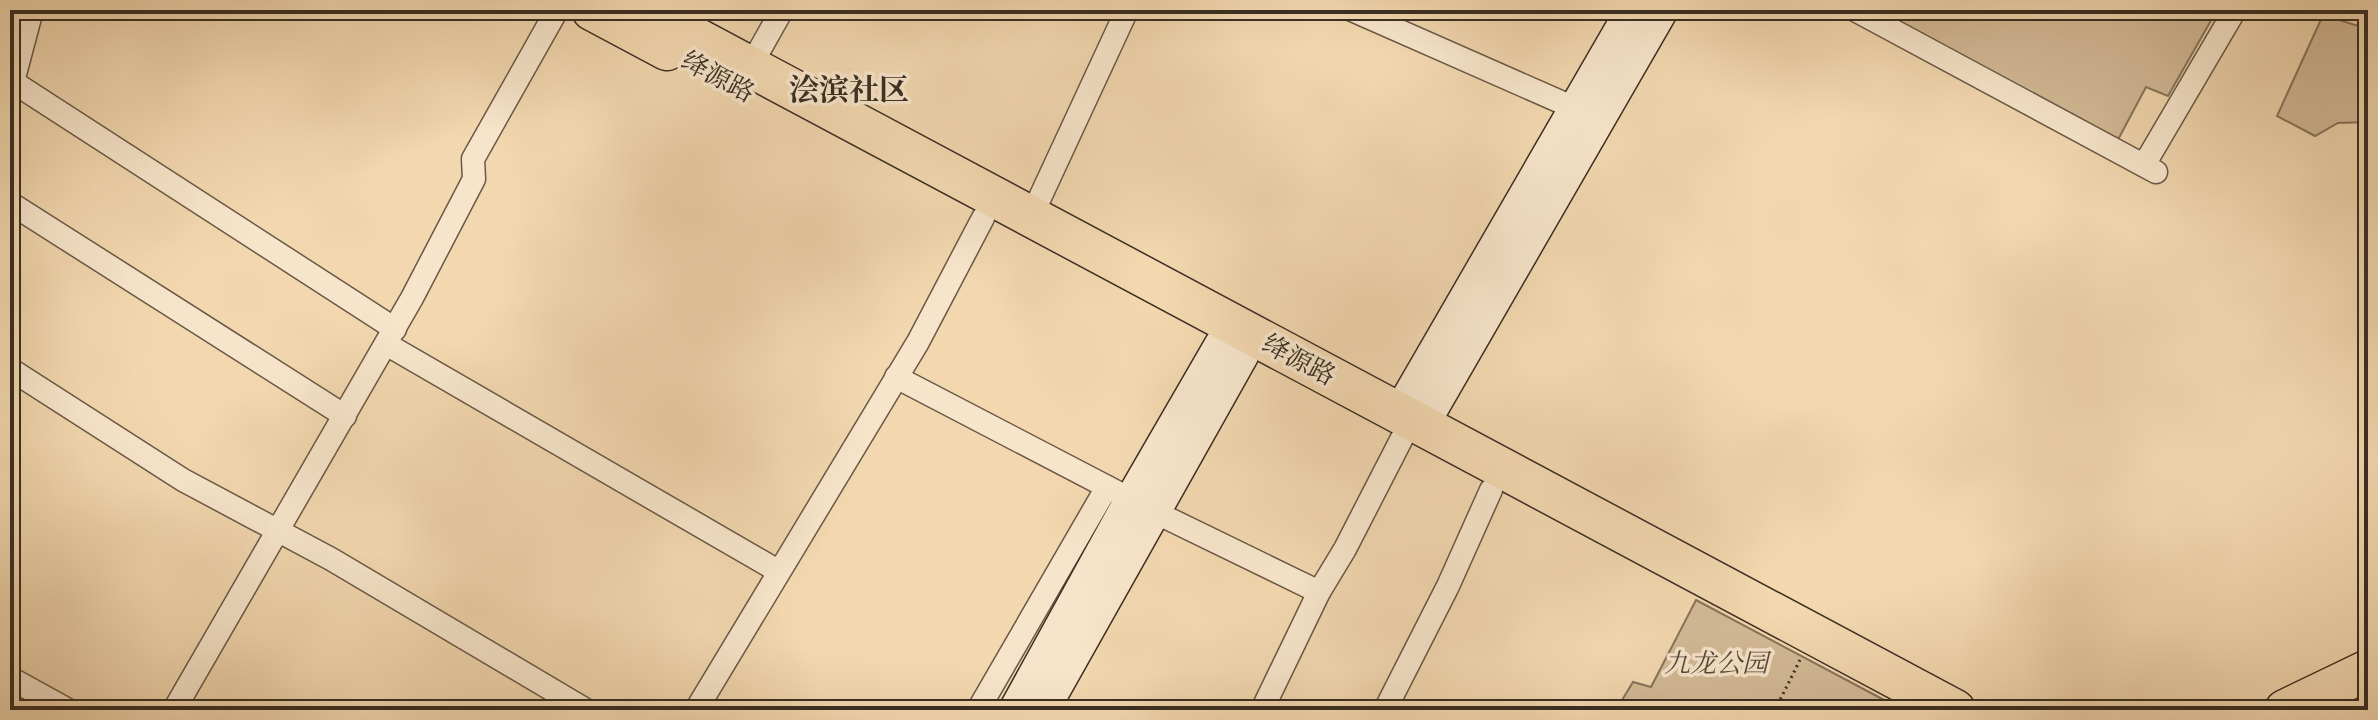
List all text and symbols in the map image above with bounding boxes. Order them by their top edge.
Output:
street label: 绛源路 [676,45,760,109]
district label: 浍滨社区 [789,73,909,108]
street label: 绛源路 [1257,328,1341,392]
park label: 九龙公园 [1664,648,1772,679]

